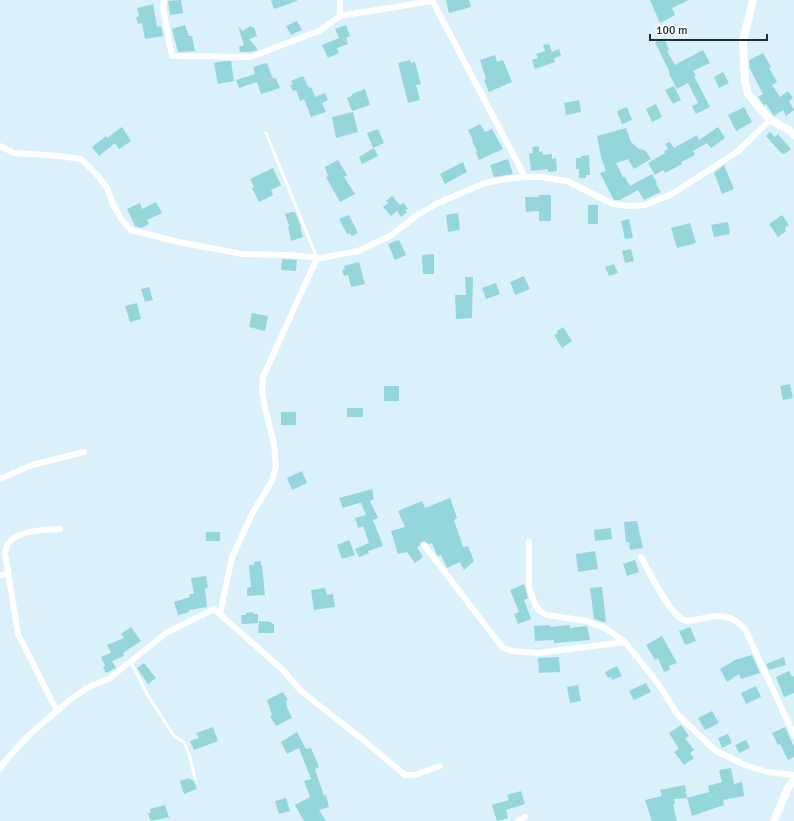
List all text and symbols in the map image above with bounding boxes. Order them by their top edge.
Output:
scale bar [650,16,767,42]
text: 100 m [656,23,688,38]

